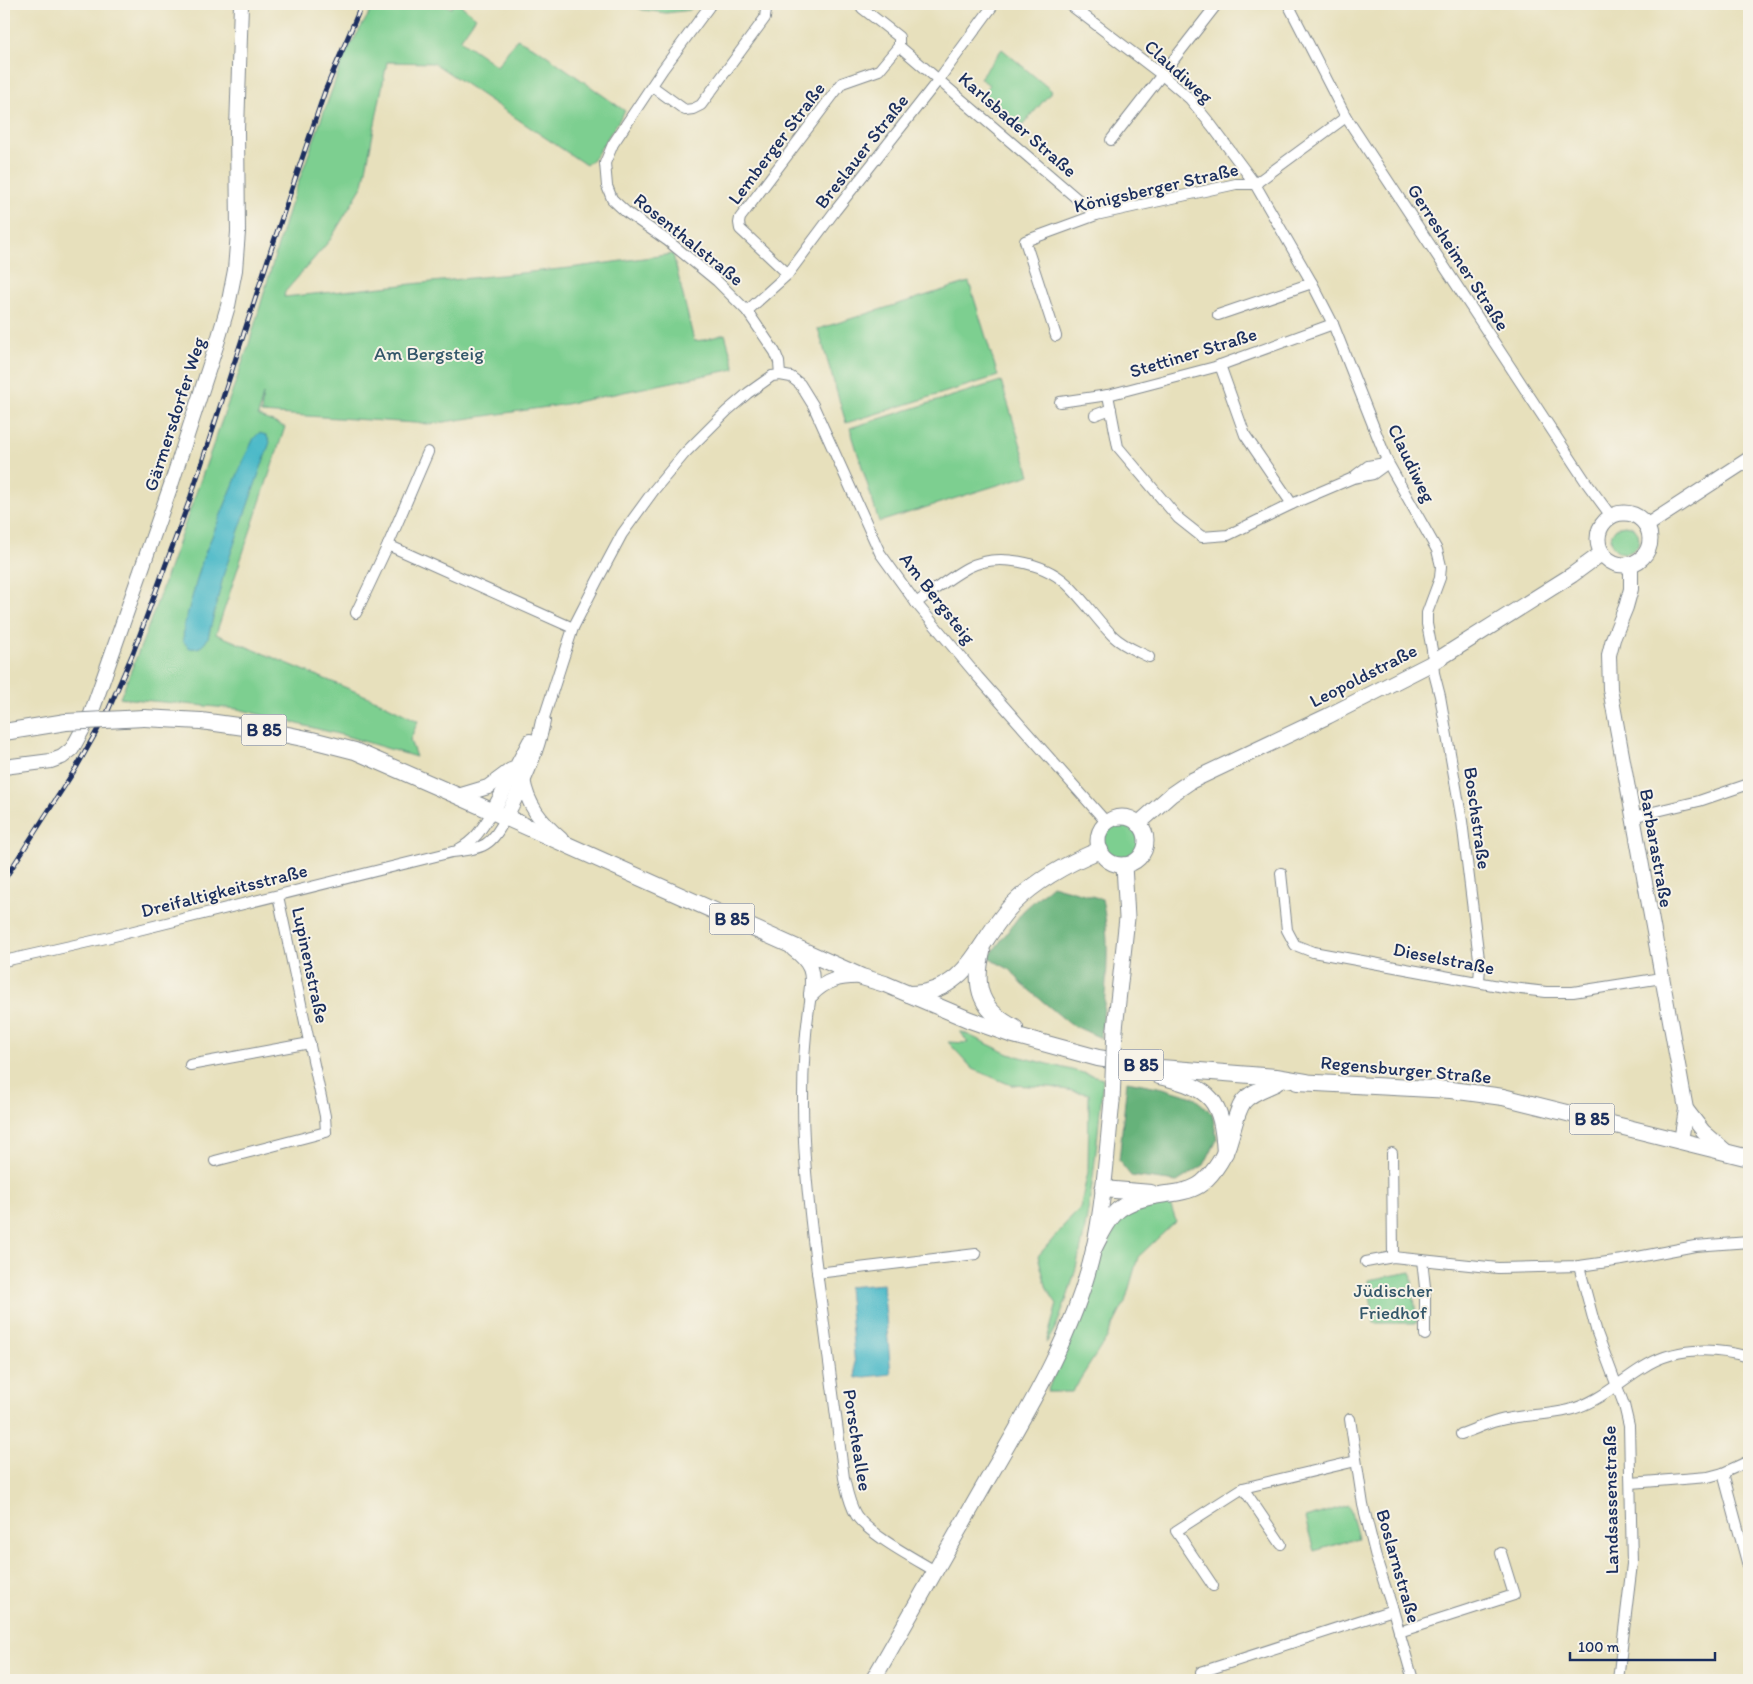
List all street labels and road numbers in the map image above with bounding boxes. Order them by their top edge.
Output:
street label: Claudiweg [1140,35,1218,108]
street label: Karlsbader Straße [954,67,1082,182]
street label: Lemberger Straße [723,78,830,209]
street label: Breslauer Straße [810,89,913,213]
street label: Königsberger Straße [1072,157,1241,218]
street label: Gerresheimer Straße [1403,180,1515,335]
street label: Rosenthalstraße [629,188,748,291]
street label: Stettiner Straße [1127,322,1260,383]
street label: Gärmersdorfer Weg [139,334,210,494]
street label: Claudiweg [1383,420,1441,507]
street label: Am Bergsteig [895,548,981,649]
street label: Leopoldstraße [1306,639,1421,712]
road number: B 85 [242,714,286,746]
street label: Boschstraße [1459,766,1496,871]
street label: Barbarastraße [1635,787,1678,909]
street label: Dreifaltigkeitsstraße [138,859,310,922]
road number: B 85 [710,904,754,934]
street label: Lupinenstraße [287,905,334,1025]
street label: Dieselstraße [1391,937,1497,980]
road number: B 85 [1118,1050,1164,1080]
street label: Regensburger Straße [1319,1051,1492,1088]
road number: B 85 [1570,1104,1614,1134]
street label: Porscheallee [838,1387,877,1493]
street label: Landsassenstraße [1598,1425,1623,1575]
street label: Boslarnstraße [1371,1507,1426,1626]

